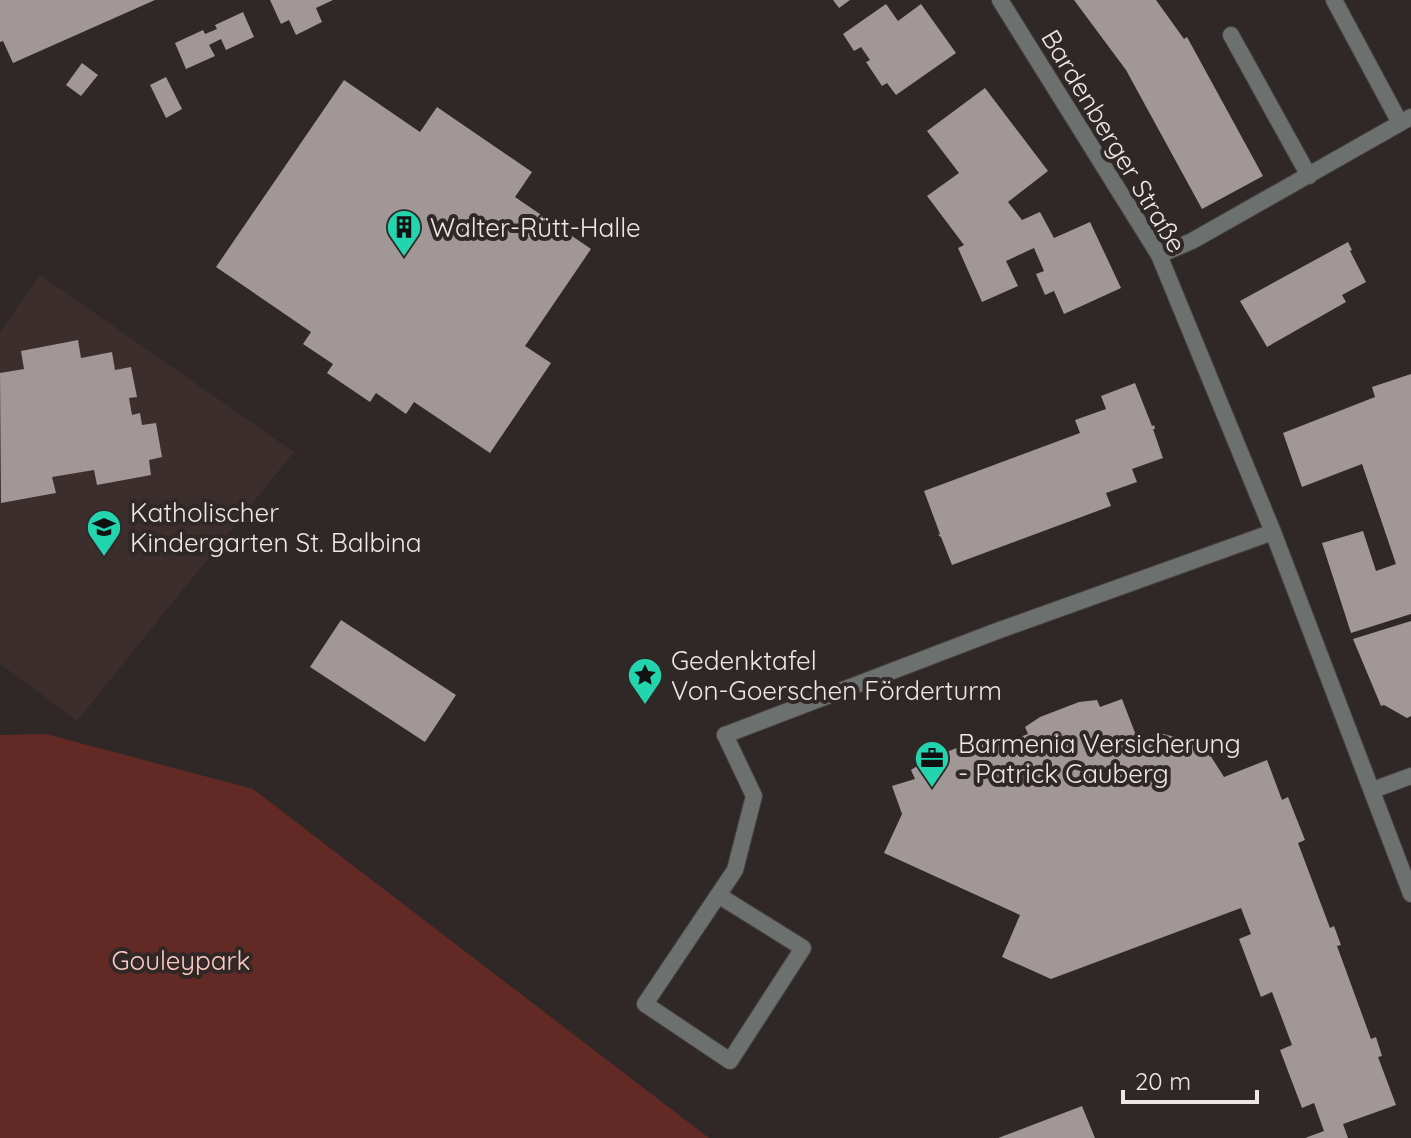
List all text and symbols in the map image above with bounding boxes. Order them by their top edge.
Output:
street label: Bardenberger Straße [1034,23,1194,259]
building icon: Walter-Rütt-Halle [385,208,423,258]
place label: Walter-Rütt-Halle [430,211,641,244]
place label: Katholischer Kindergarten St. Balbina [130,496,422,559]
school or university icon: Katholischer Kindergarten St. Balbina [85,508,123,558]
place label: Gedenktafel Von-Goerschen Förderturm [671,644,1002,707]
place icon: Gedenktafel Von-Goerschen Förderturm [626,656,664,706]
place label: Barmenia Versicherung - Patrick Cauberg [958,727,1241,790]
office icon: Barmenia Versicherung - Patrick Cauberg [913,739,951,789]
park label: Gouleypark [111,944,251,977]
scale bar [1123,1054,1257,1104]
text: 20 m [1135,1066,1191,1096]

